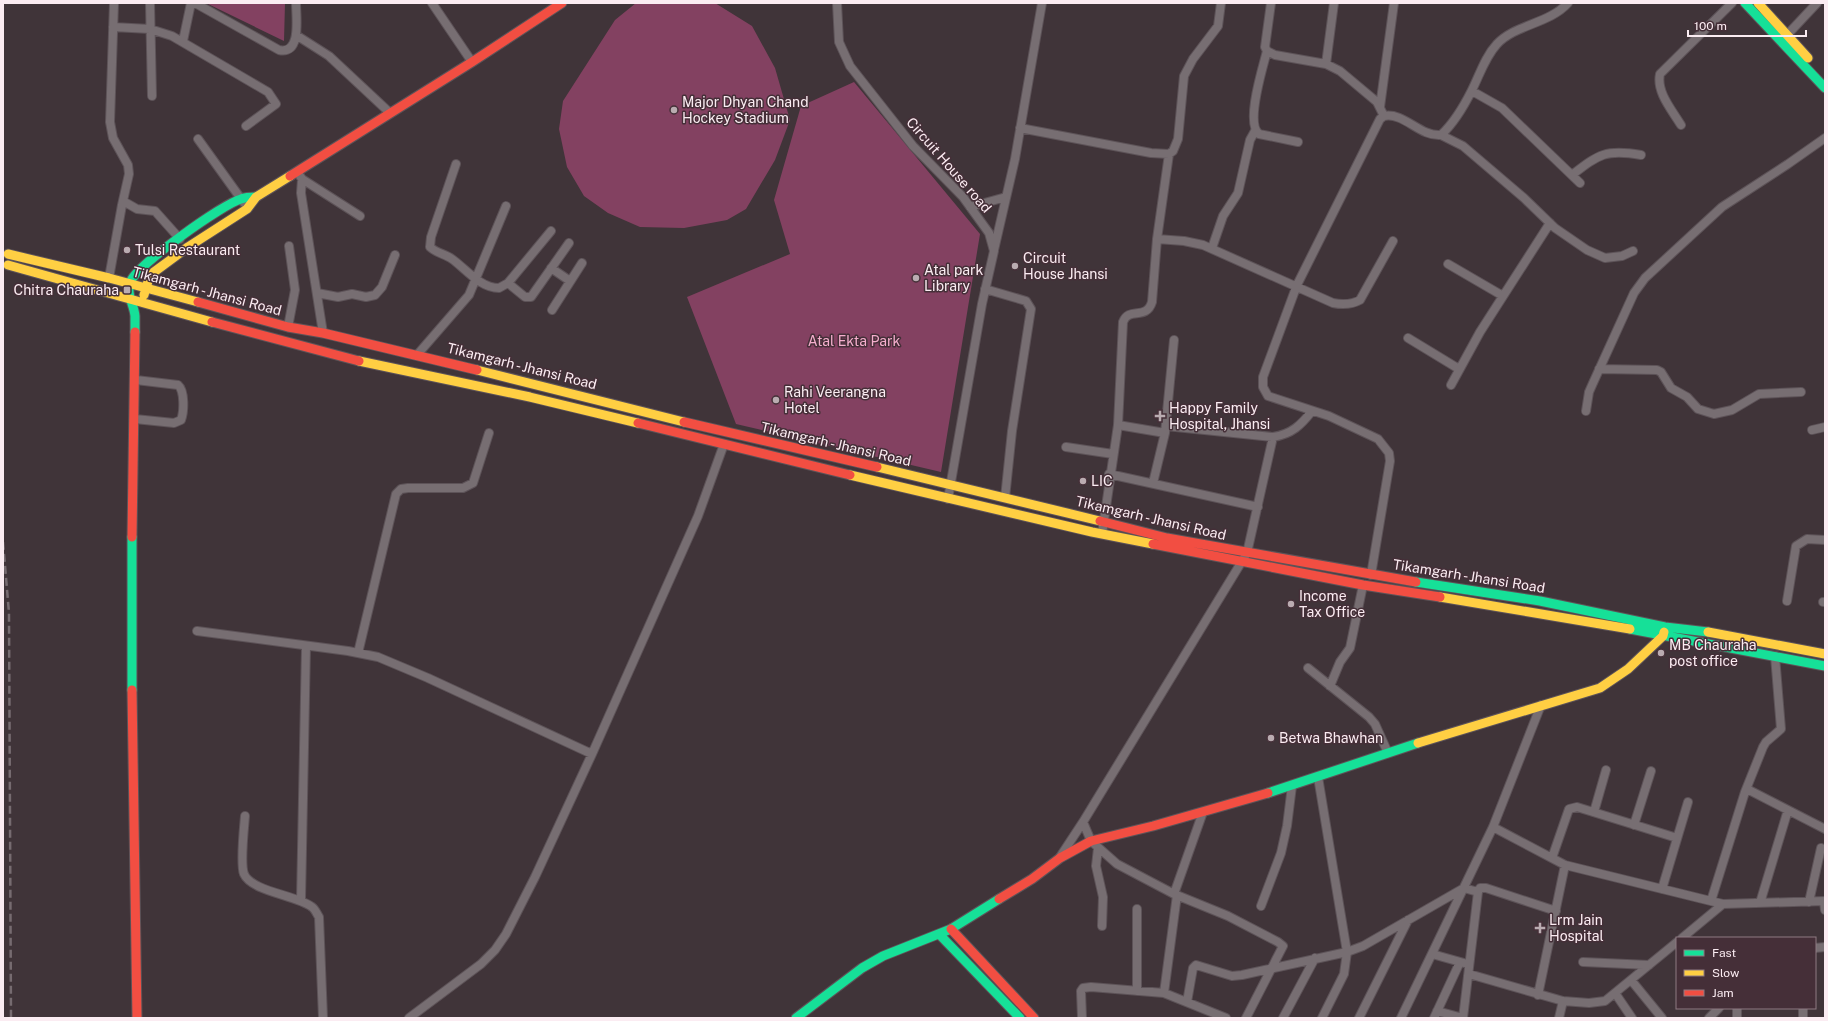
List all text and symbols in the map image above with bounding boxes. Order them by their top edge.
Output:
scale bar [1688,12,1806,38]
text: 100 m [1694,19,1727,33]
place label: Major Dhyan Chand Hockey Stadium [682,94,809,126]
marker: Major Dhyan Chand Hockey Stadium [669,105,679,115]
street label: Circuit House road [903,114,995,216]
place label: Tulsi Restaurant [135,242,240,258]
marker: Tulsi Restaurant [122,245,132,255]
place label: Circuit House Jhansi [1023,250,1108,282]
marker: Circuit House Jhansi [1010,261,1020,271]
place label: Atal park Library [924,262,983,294]
street label: Tikamgarh - Jhansi Road [131,263,283,319]
marker: Atal park Library [911,273,921,283]
place label: Chitra Chauraha [14,282,119,298]
marker: Chitra Chauraha [122,285,132,295]
park label: Atal Ekta Park [808,333,900,349]
street label: Tikamgarh - Jhansi Road [445,340,599,392]
place label: Rahi Veerangna Hotel [784,384,886,416]
marker: Rahi Veerangna Hotel [771,395,781,405]
place label: Happy Family Hospital, Jhansi [1169,400,1270,432]
marker: Happy Family Hospital, Jhansi [1154,410,1166,422]
street label: Tikamgarh - Jhansi Road [759,419,913,469]
place label: LIC [1091,473,1113,489]
marker: LIC [1078,476,1088,486]
street label: Tikamgarh - Jhansi Road [1074,493,1228,543]
street label: Tikamgarh - Jhansi Road [1392,556,1546,596]
place label: Income Tax Office [1299,588,1365,620]
marker: Income Tax Office [1286,599,1296,609]
place label: MB Chauraha post office [1669,637,1757,669]
marker: MB Chauraha post office [1656,648,1666,658]
place label: Betwa Bhawhan [1279,730,1383,746]
marker: Betwa Bhawhan [1266,733,1276,743]
place label: Lrm Jain Hospital [1549,912,1604,944]
marker: Lrm Jain Hospital [1534,922,1546,934]
legend [1676,937,1816,1009]
text: Fast [1712,946,1737,960]
text: Slow [1712,966,1740,980]
text: Jam [1712,986,1734,1000]

